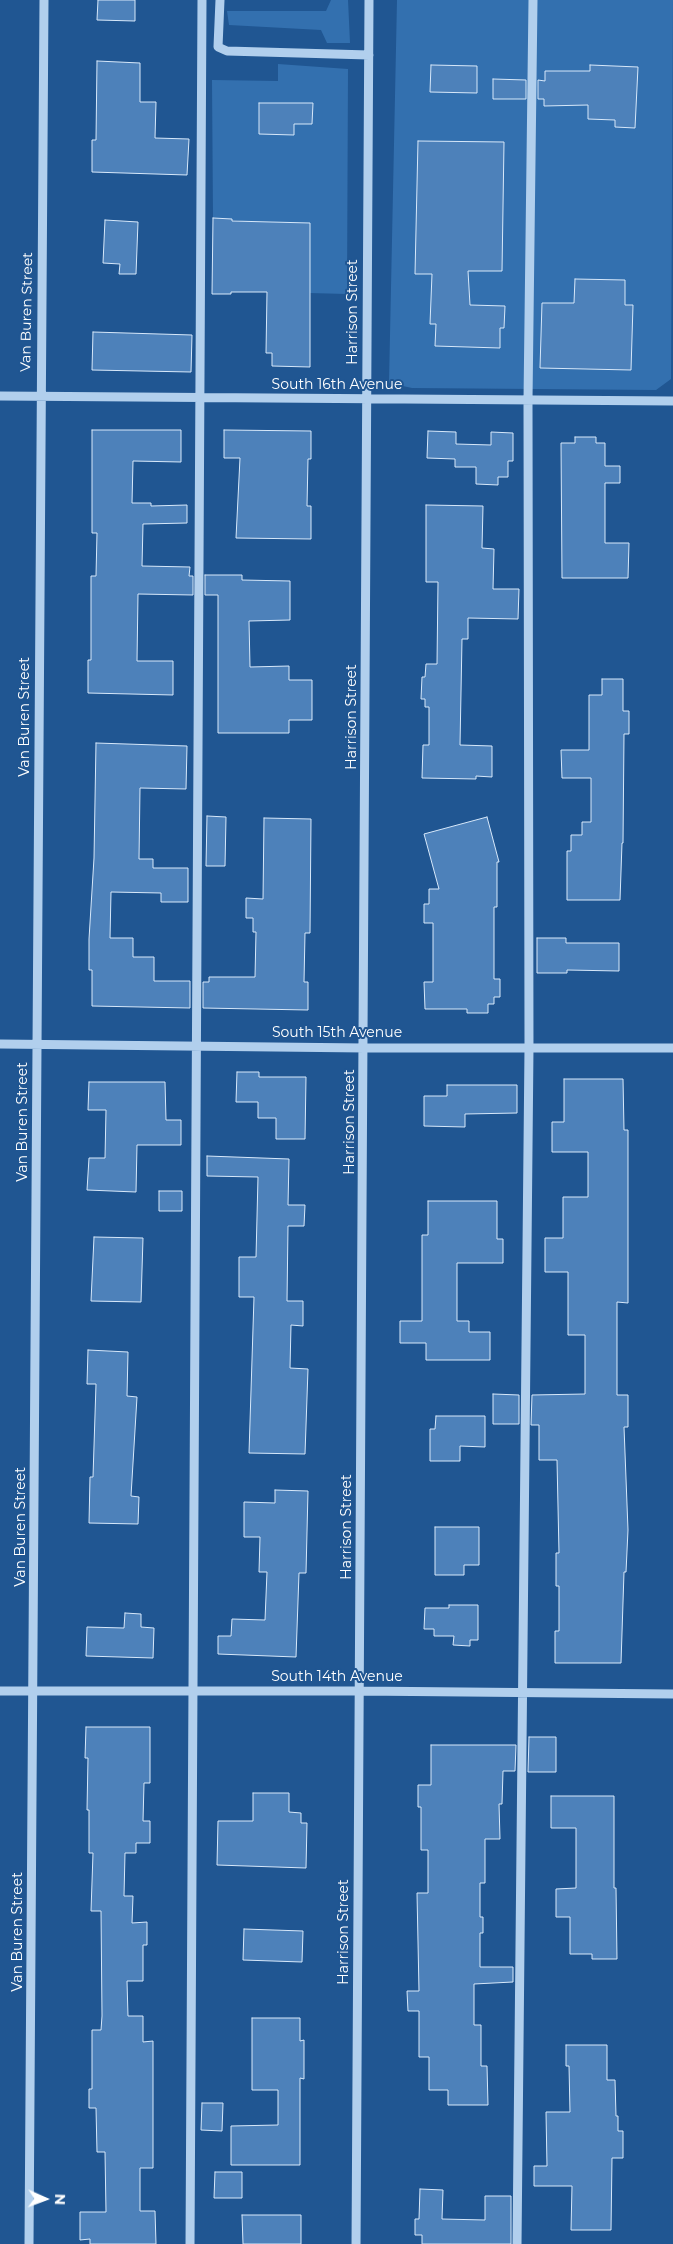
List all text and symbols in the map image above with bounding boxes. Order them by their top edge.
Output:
street label: Van Buren Street [18,252,36,372]
street label: Harrison Street [345,259,361,365]
street label: South 16th Avenue [272,377,402,393]
street label: Van Buren Street [17,657,33,777]
street label: Harrison Street [344,664,360,770]
street label: South 15th Avenue [272,1025,402,1041]
street label: Van Buren Street [15,1062,31,1182]
street label: Harrison Street [342,1069,358,1175]
street label: Van Buren Street [13,1467,29,1587]
street label: Harrison Street [339,1474,355,1580]
street label: South 14th Avenue [271,1669,403,1685]
street label: Van Buren Street [10,1872,26,1992]
street label: Harrison Street [336,1879,352,1985]
north arrow [20,2174,70,2224]
text: N [51,2194,69,2205]

